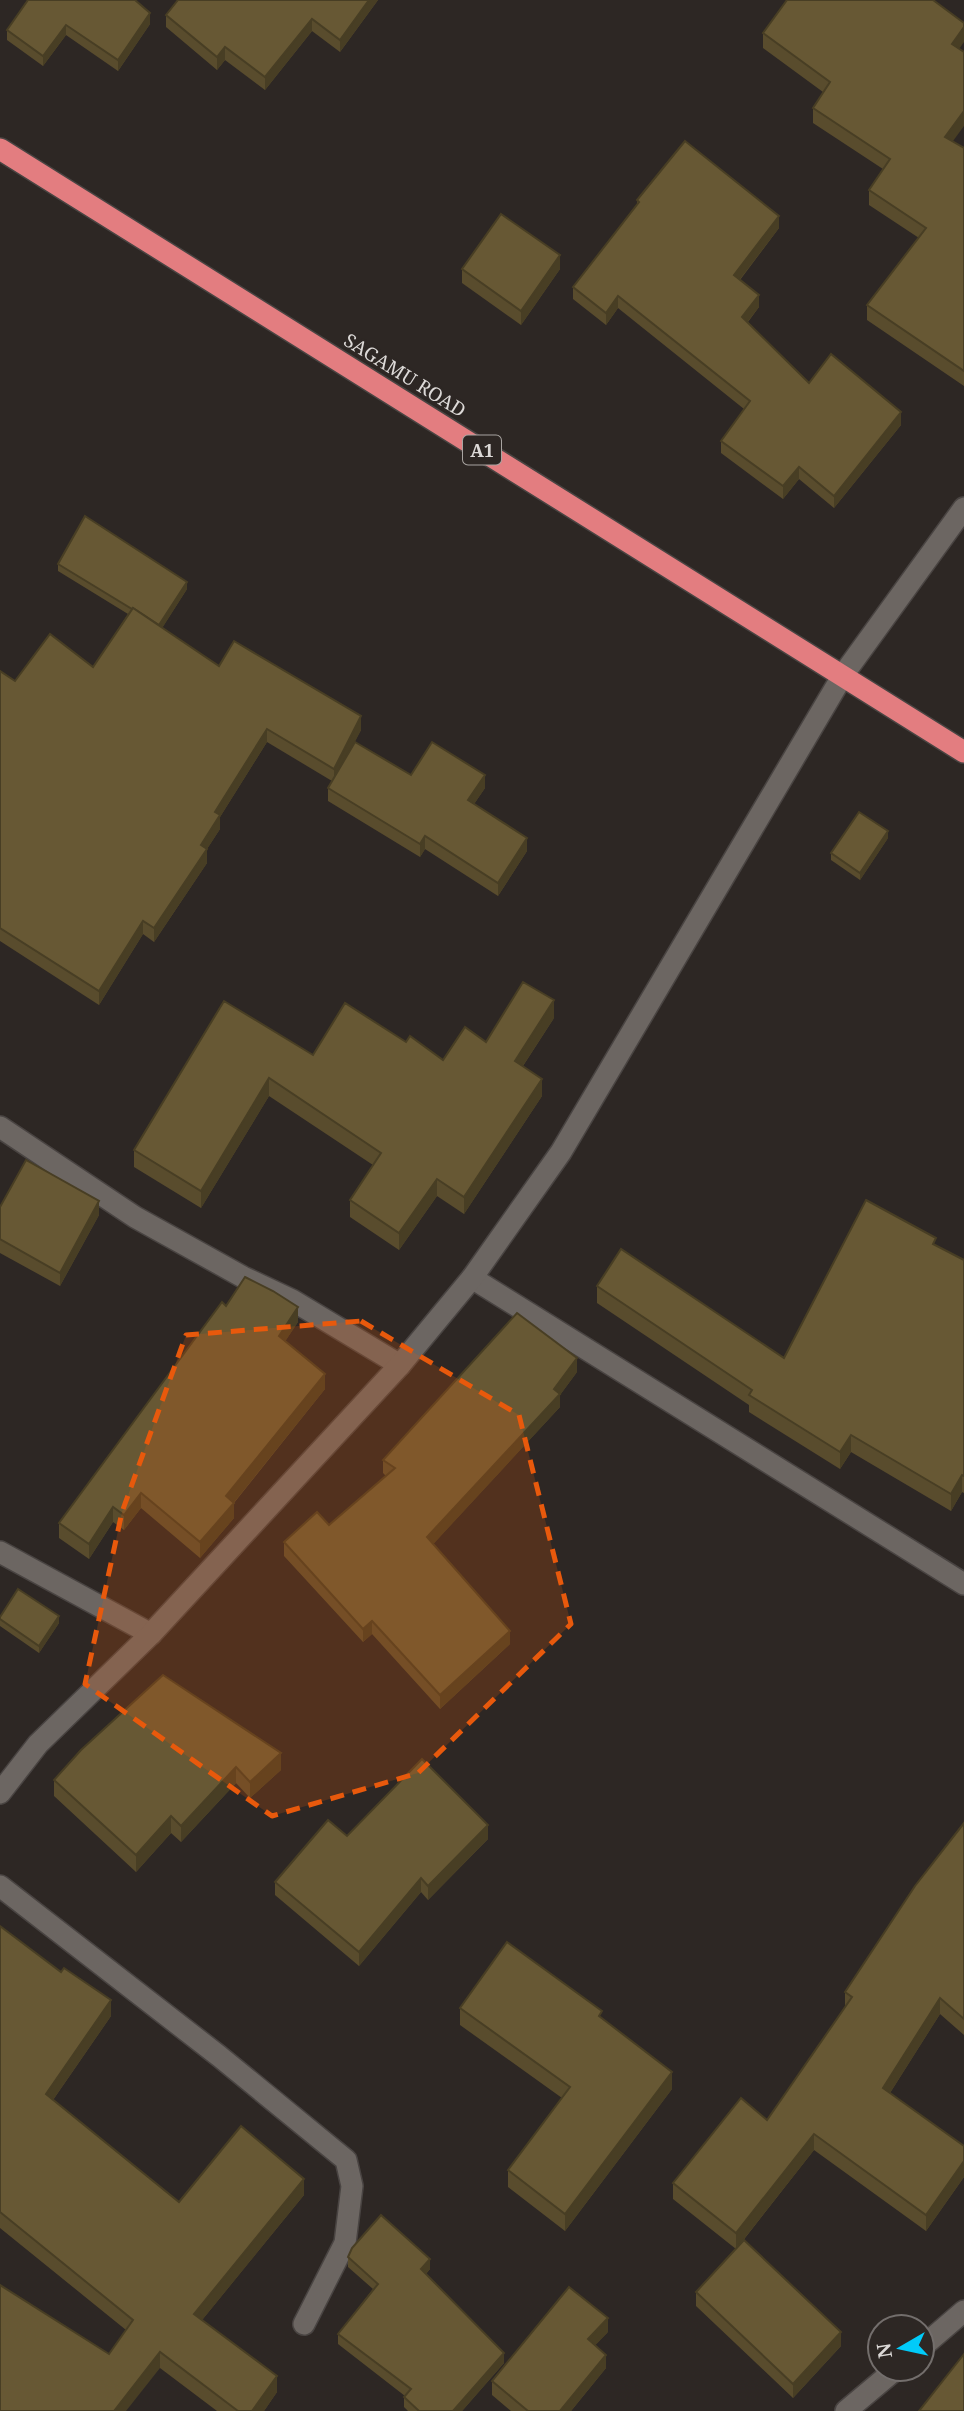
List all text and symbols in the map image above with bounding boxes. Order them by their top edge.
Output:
street label: SAGAMU ROAD [339,327,471,423]
road number: A1 [463,436,501,464]
north arrow [866,2313,936,2383]
text: N [870,2341,898,2360]

